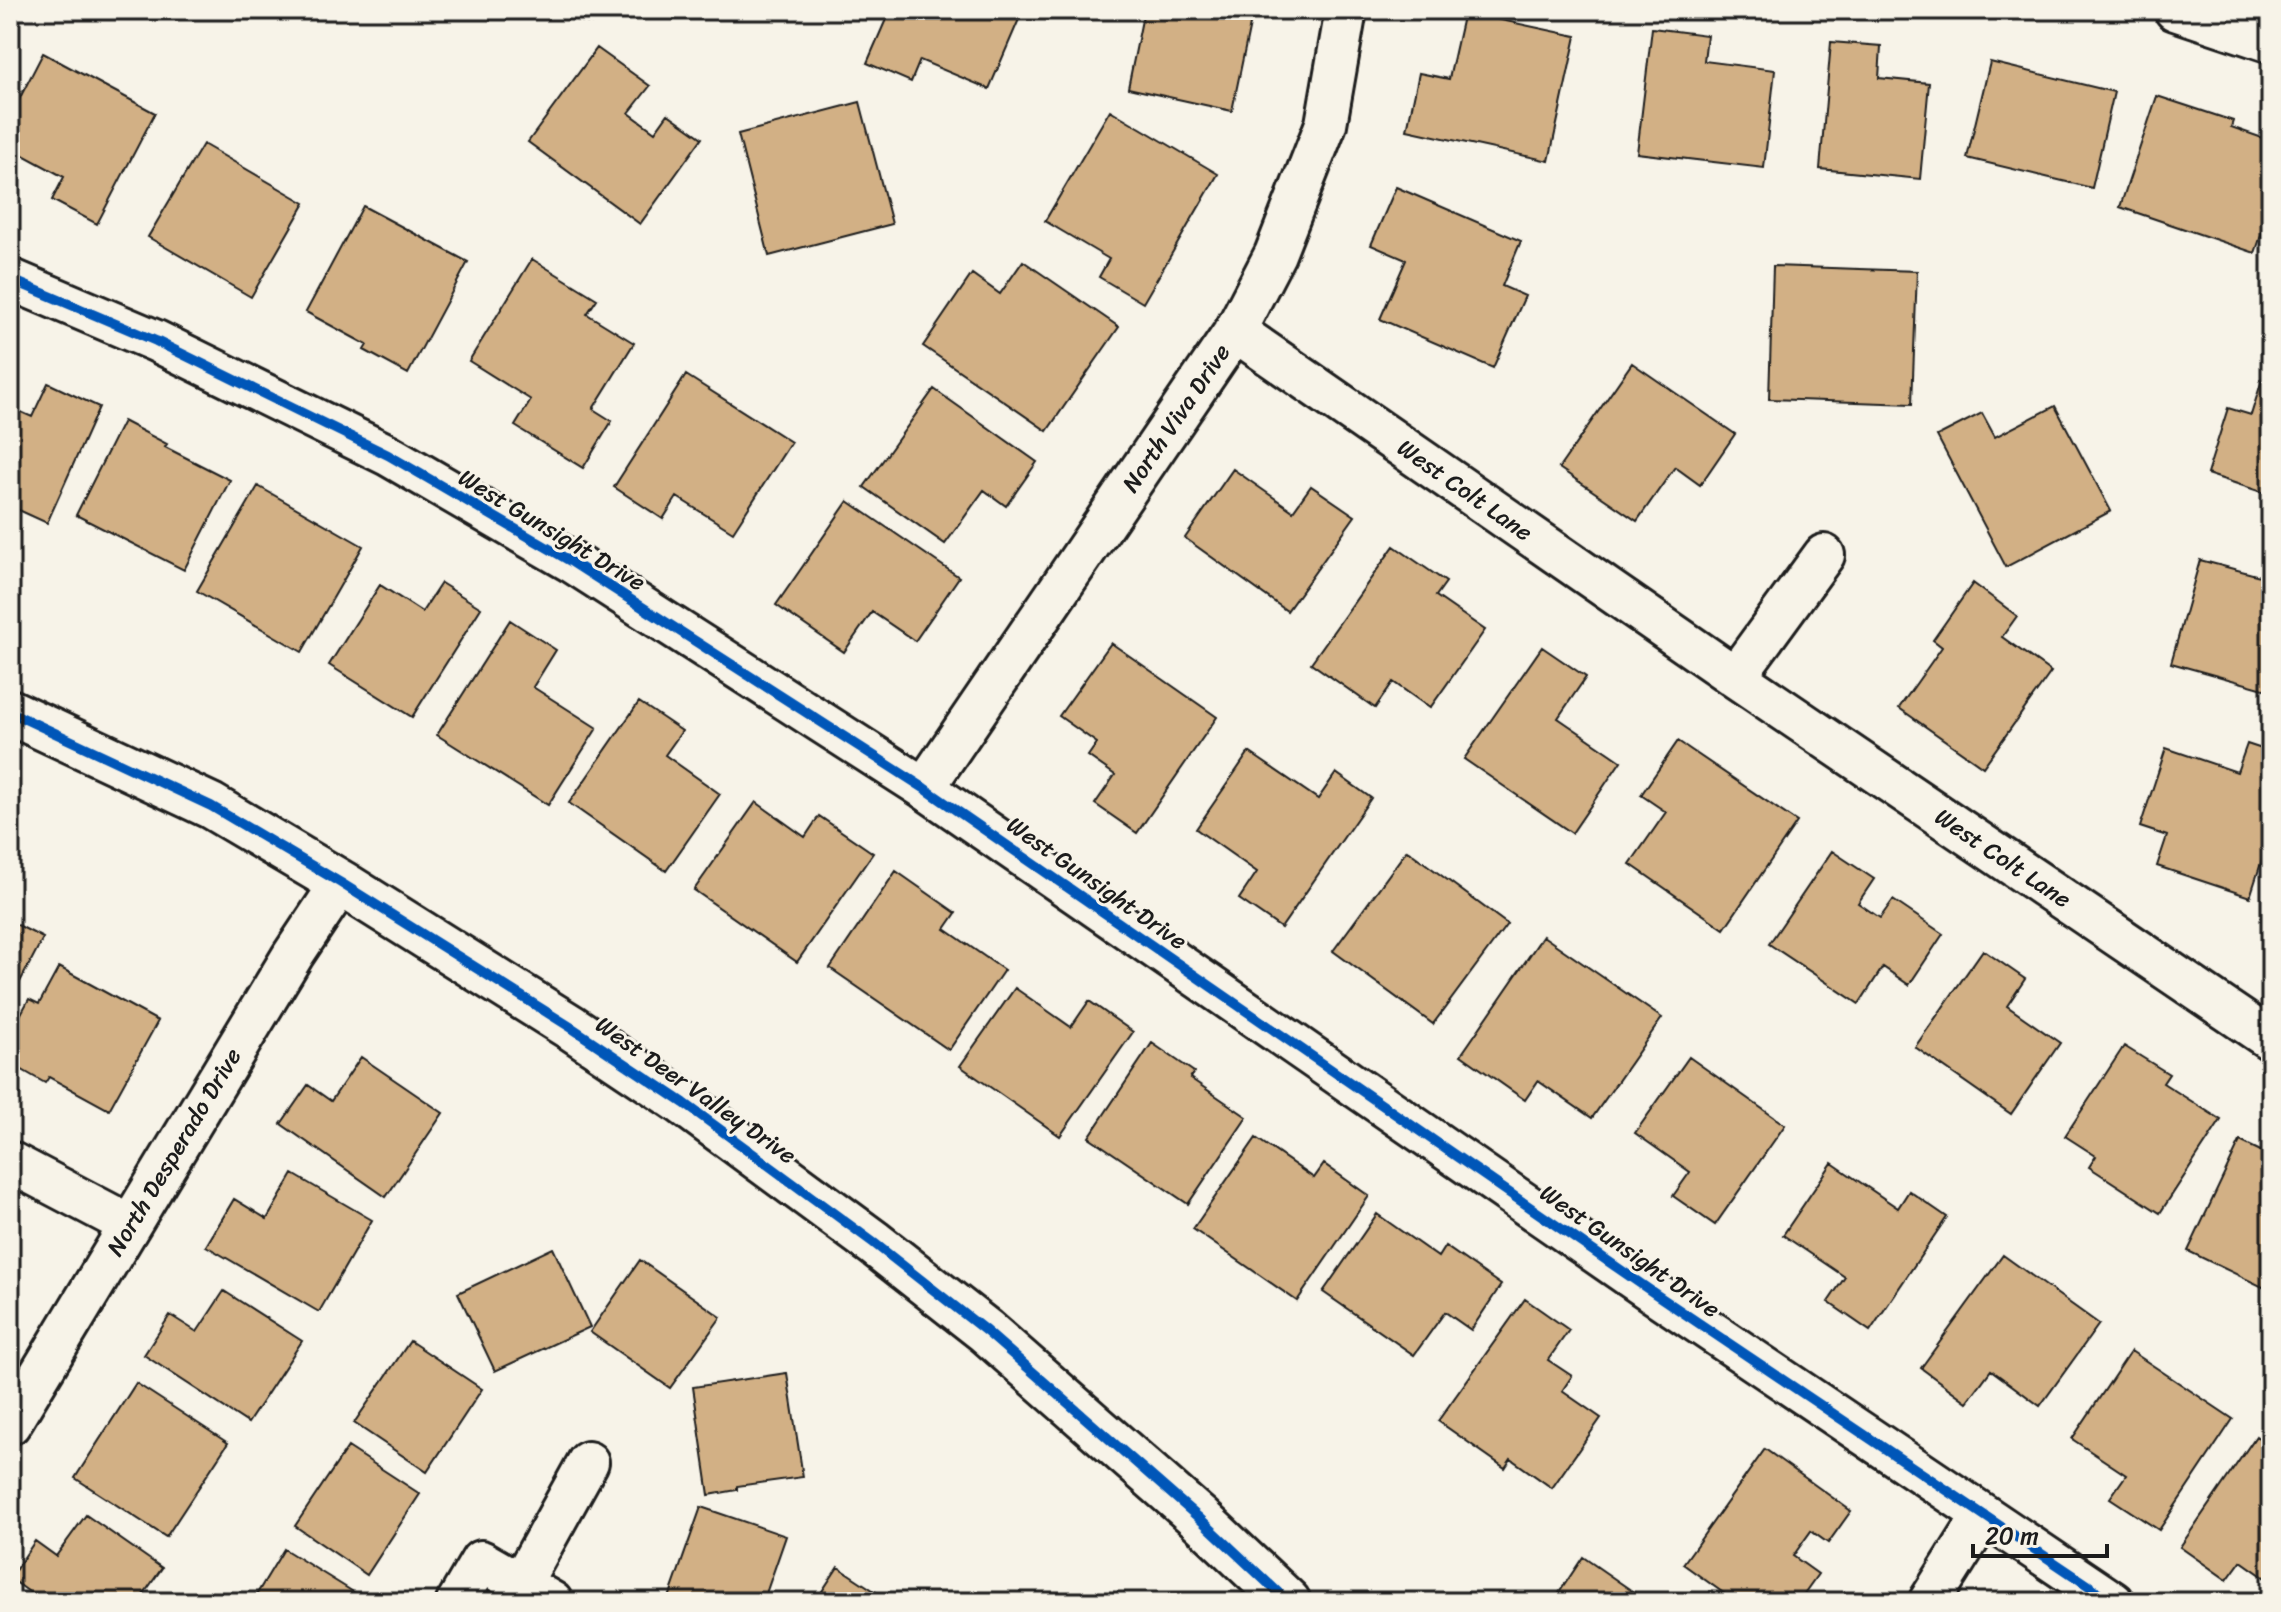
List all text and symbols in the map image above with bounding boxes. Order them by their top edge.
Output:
street label: North Viva Drive [1110,335,1242,501]
street label: West Colt Lane [1388,428,1542,552]
street label: West Gunsight Drive [450,457,654,603]
street label: West Colt Lane [1926,796,2080,920]
street label: West Gunsight Drive [998,805,1196,961]
street label: West Deer Valley Drive [586,1005,806,1175]
street label: North Desperado Drive [95,1040,253,1264]
street label: West Gunsight Drive [1531,1173,1729,1329]
scale bar [1973,1508,2107,1558]
text: 20 m [1985,1515,2039,1557]

